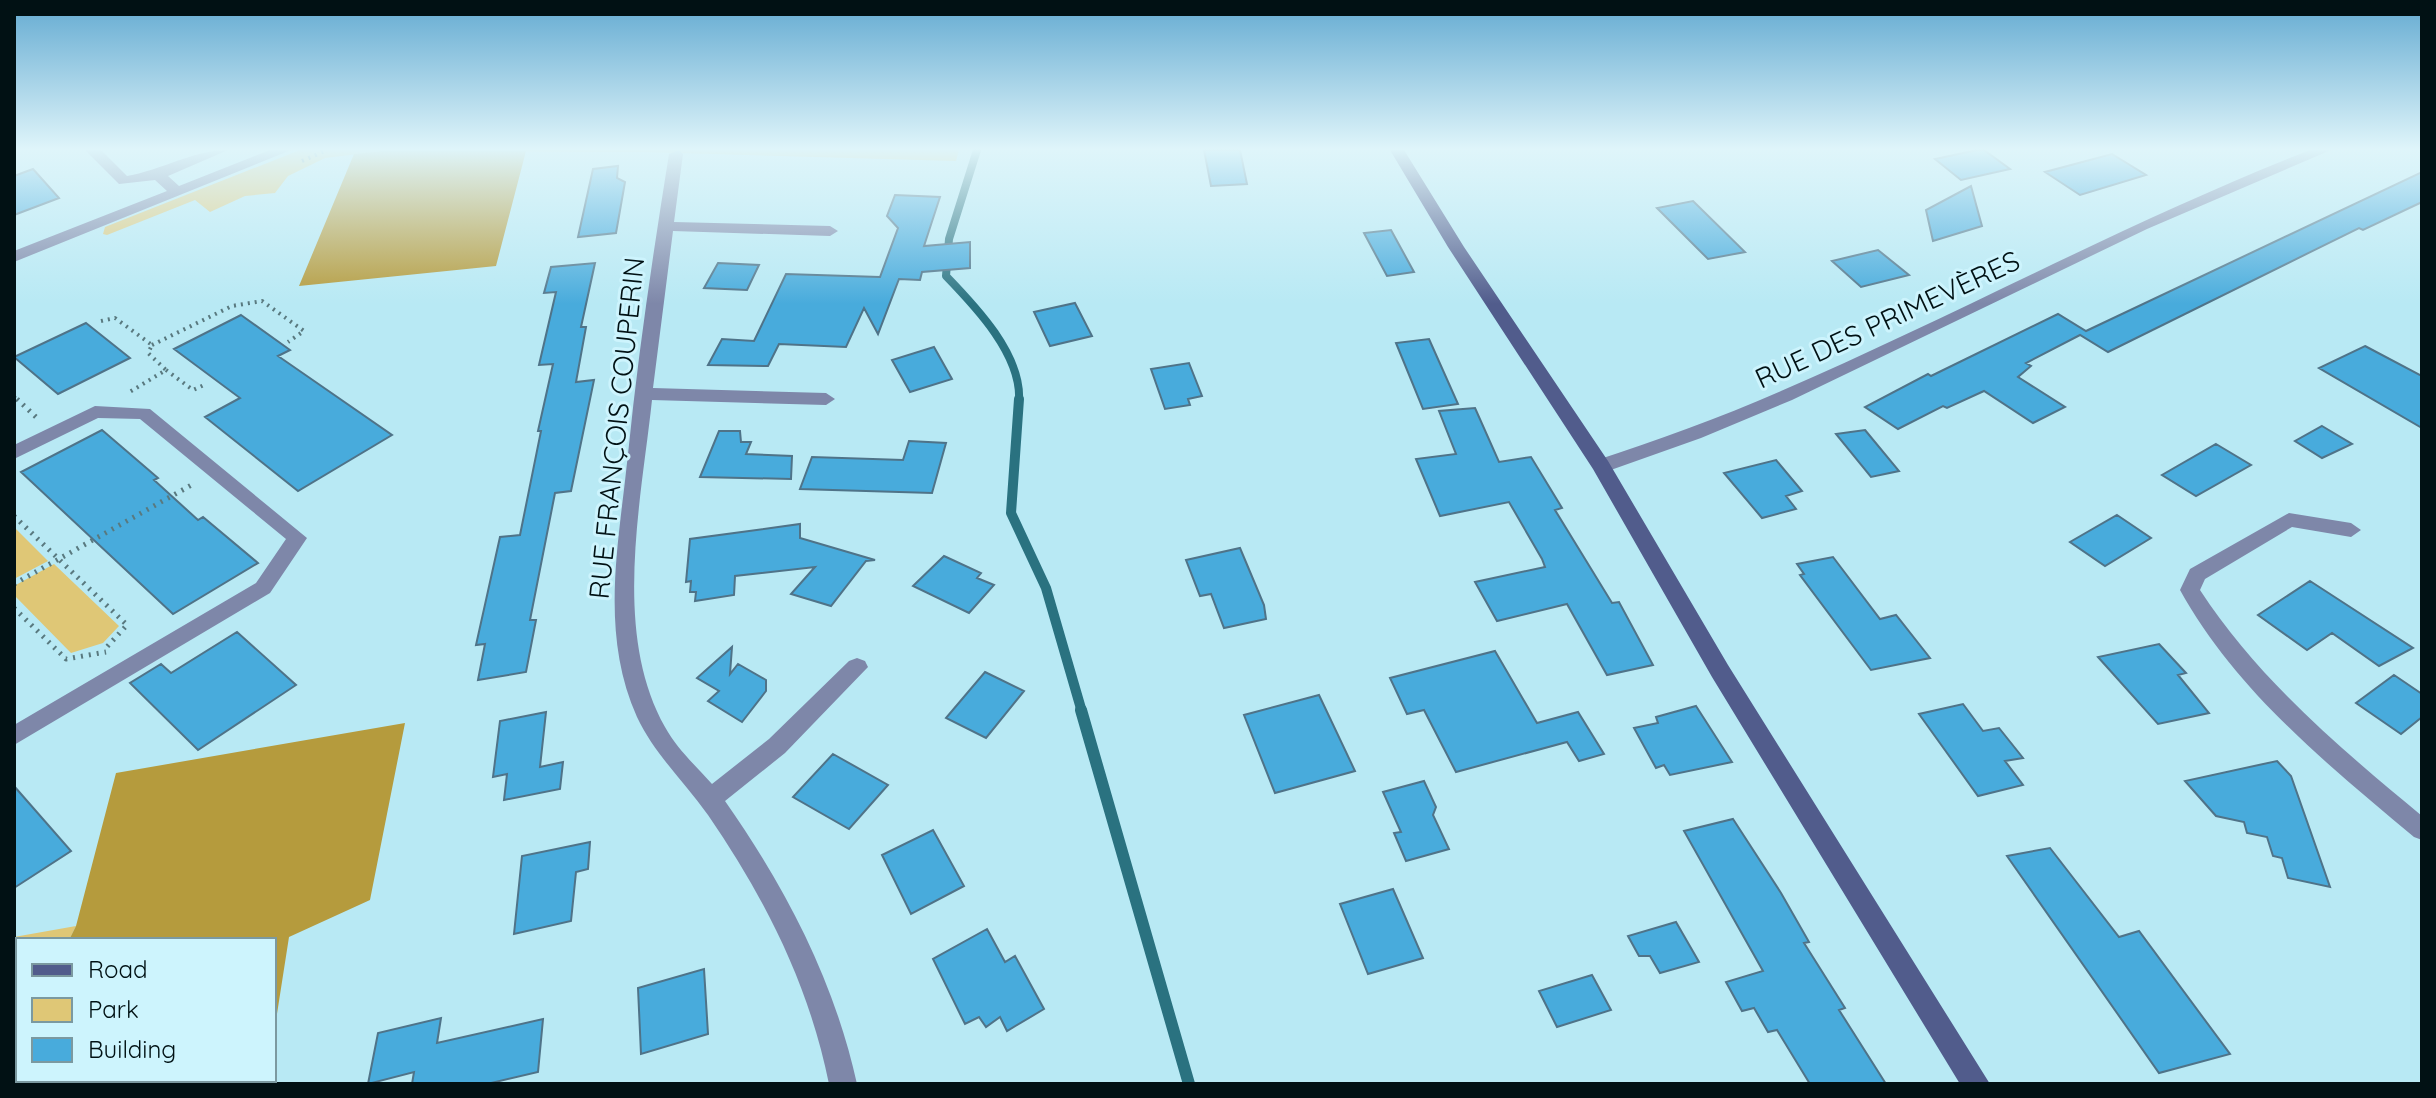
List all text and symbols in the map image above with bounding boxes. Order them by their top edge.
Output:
street label: RUE DES PRIMEVÈRES [1749,242,2025,396]
street label: RUE FRANÇOIS COUPERIN [581,255,651,601]
legend [16,938,276,1082]
text: Road [88,954,148,984]
text: Park [88,994,139,1024]
text: Building [88,1034,176,1064]

